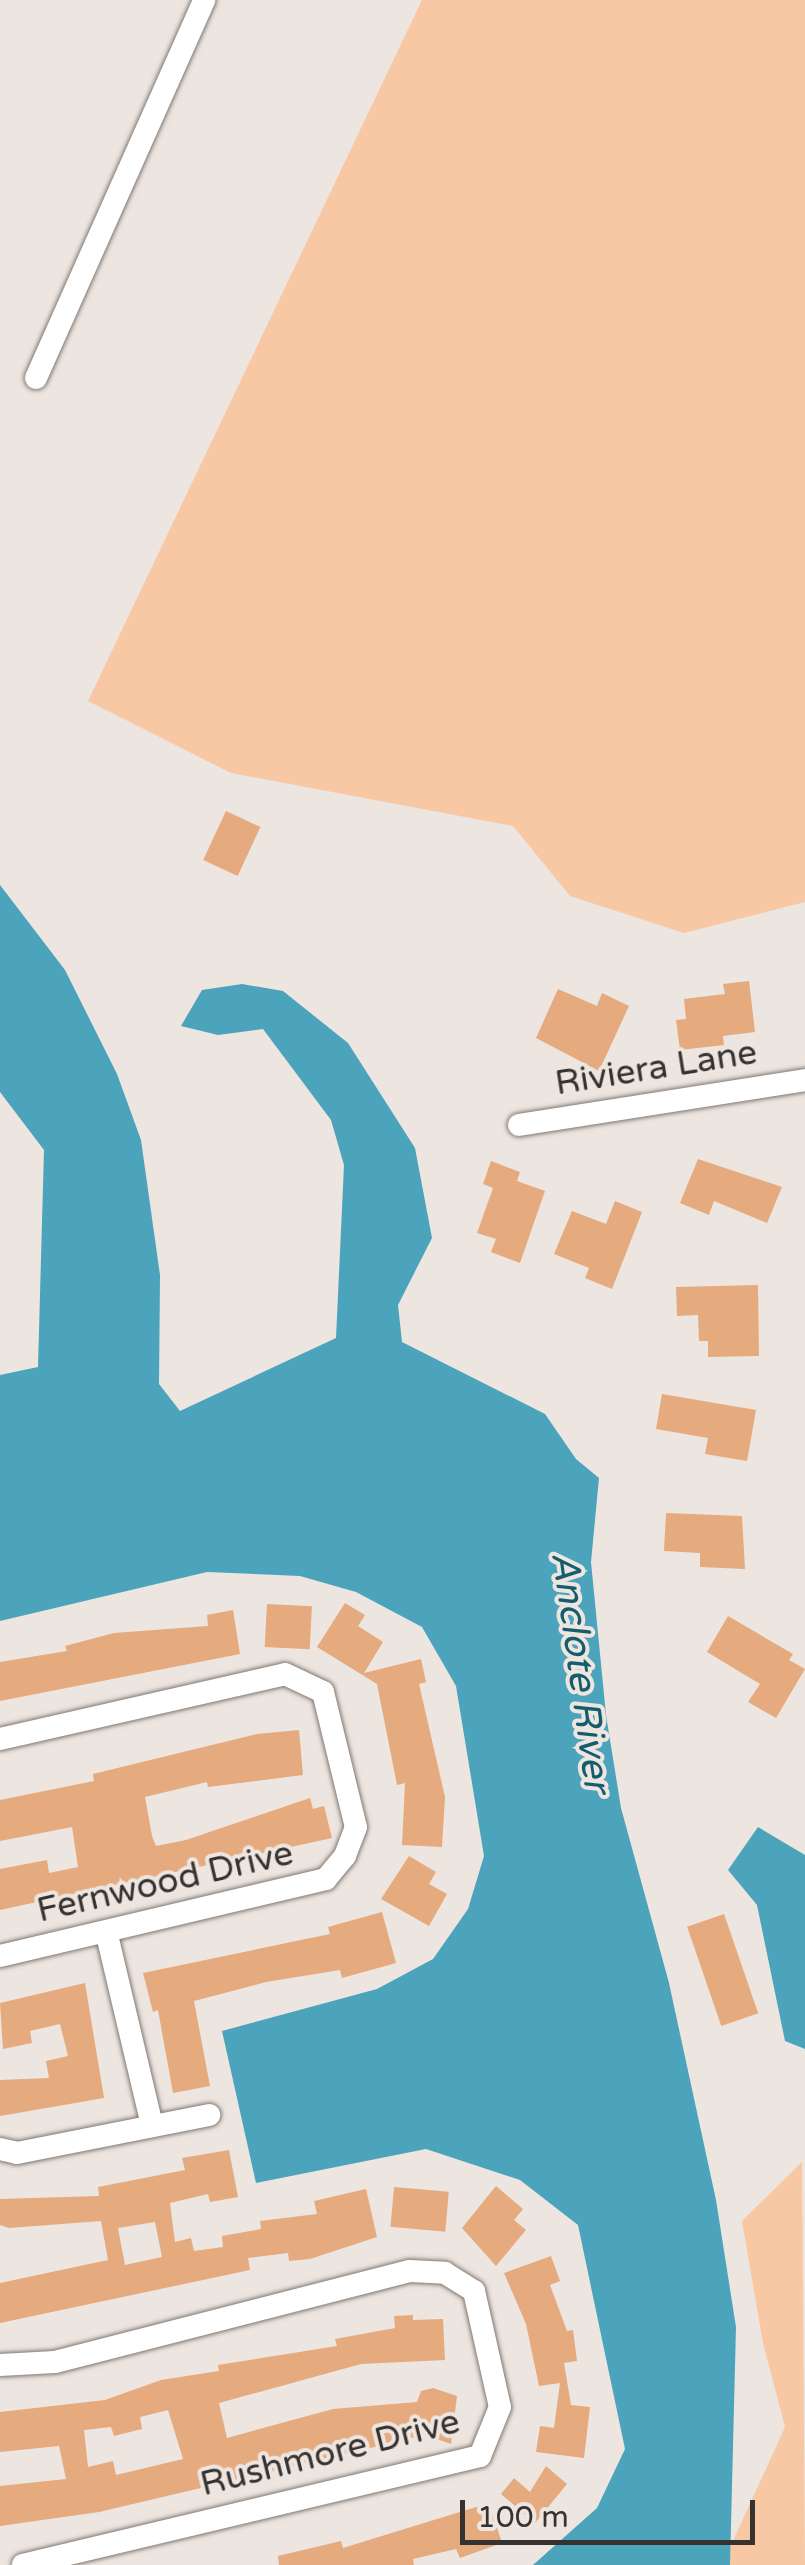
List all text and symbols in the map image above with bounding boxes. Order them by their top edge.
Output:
street label: Riviera Lane [552,1031,760,1105]
water label: Anclote River [541,1549,619,1795]
street label: Fernwood Drive [33,1832,297,1932]
street label: Rushmore Drive [196,2400,464,2506]
scale bar [465,2480,760,2542]
text: 100 m [477,2499,569,2536]

